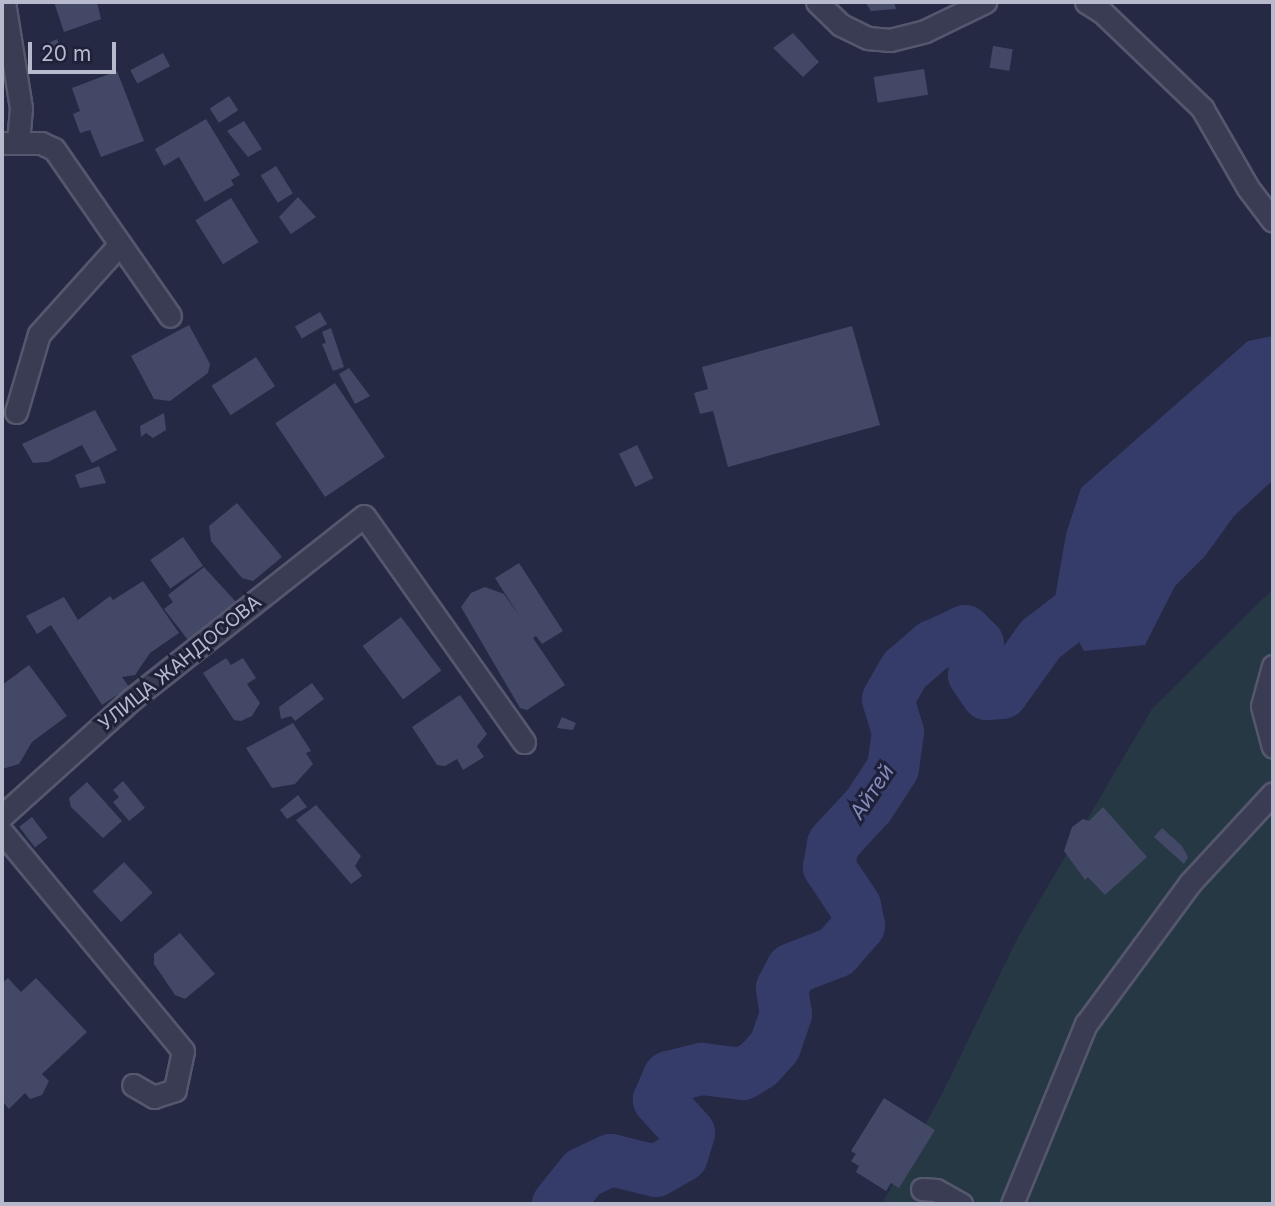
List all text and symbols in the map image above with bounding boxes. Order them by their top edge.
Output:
scale bar [32,28,119,72]
text: 20 m [41,41,91,66]
street label: УЛИЦА ЖАНДОСОВА [94,591,266,735]
water label: Айтей [845,760,899,824]

